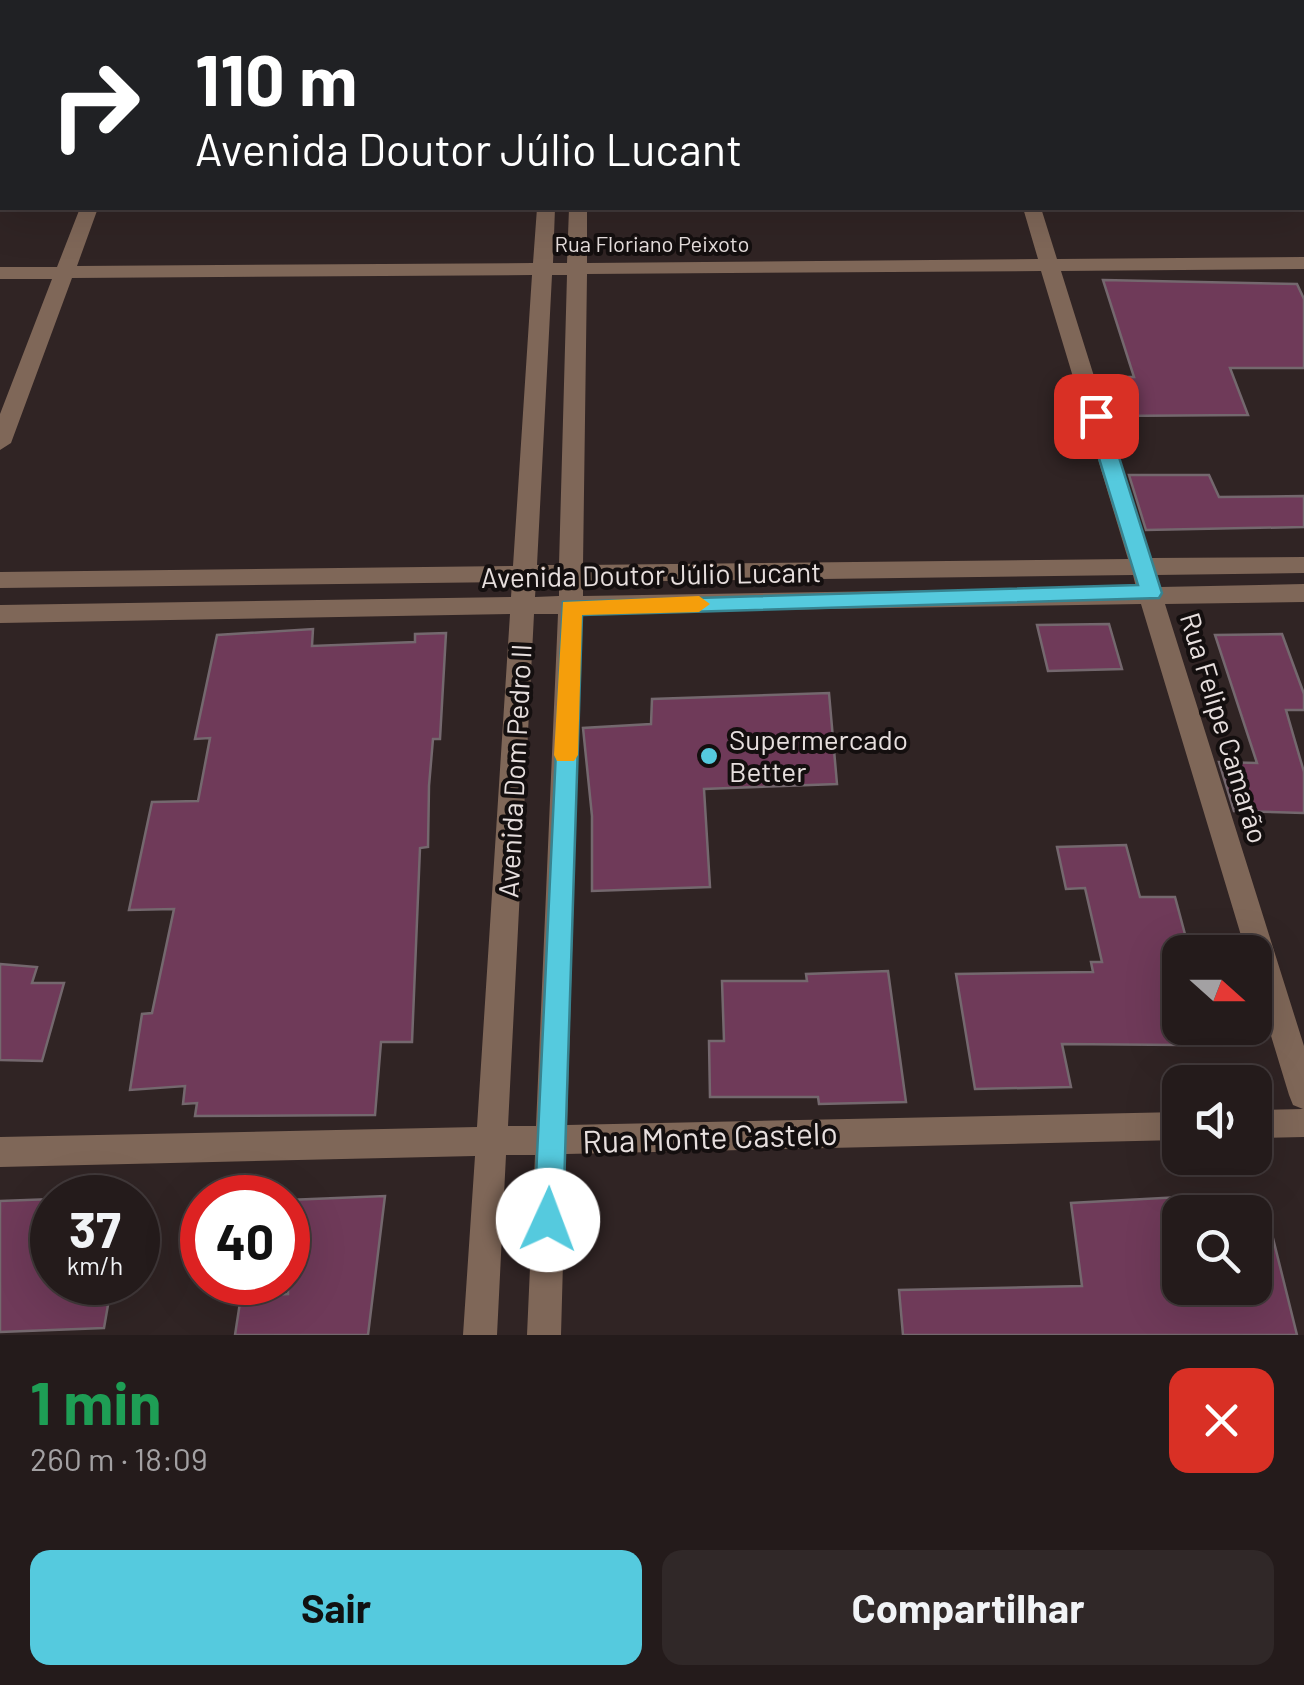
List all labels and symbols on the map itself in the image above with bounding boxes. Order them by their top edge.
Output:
street label: Rua Floriano Peixoto [555,230,749,256]
pin [1054,374,1139,459]
street label: Avenida Doutor Júlio Lucant [480,554,822,594]
street label: Rua Felipe Camarão [1174,608,1276,847]
street label: Avenida Dom Pedro II [490,643,538,899]
place label: Supermercado Better [729,722,908,788]
marker: Supermercado Better [698,745,720,767]
north arrow [1162,935,1272,1045]
street label: Rua Monte Castelo [582,1113,838,1159]
position arrow [496,1168,600,1272]
speed limit sign: 40 [180,1175,310,1305]

